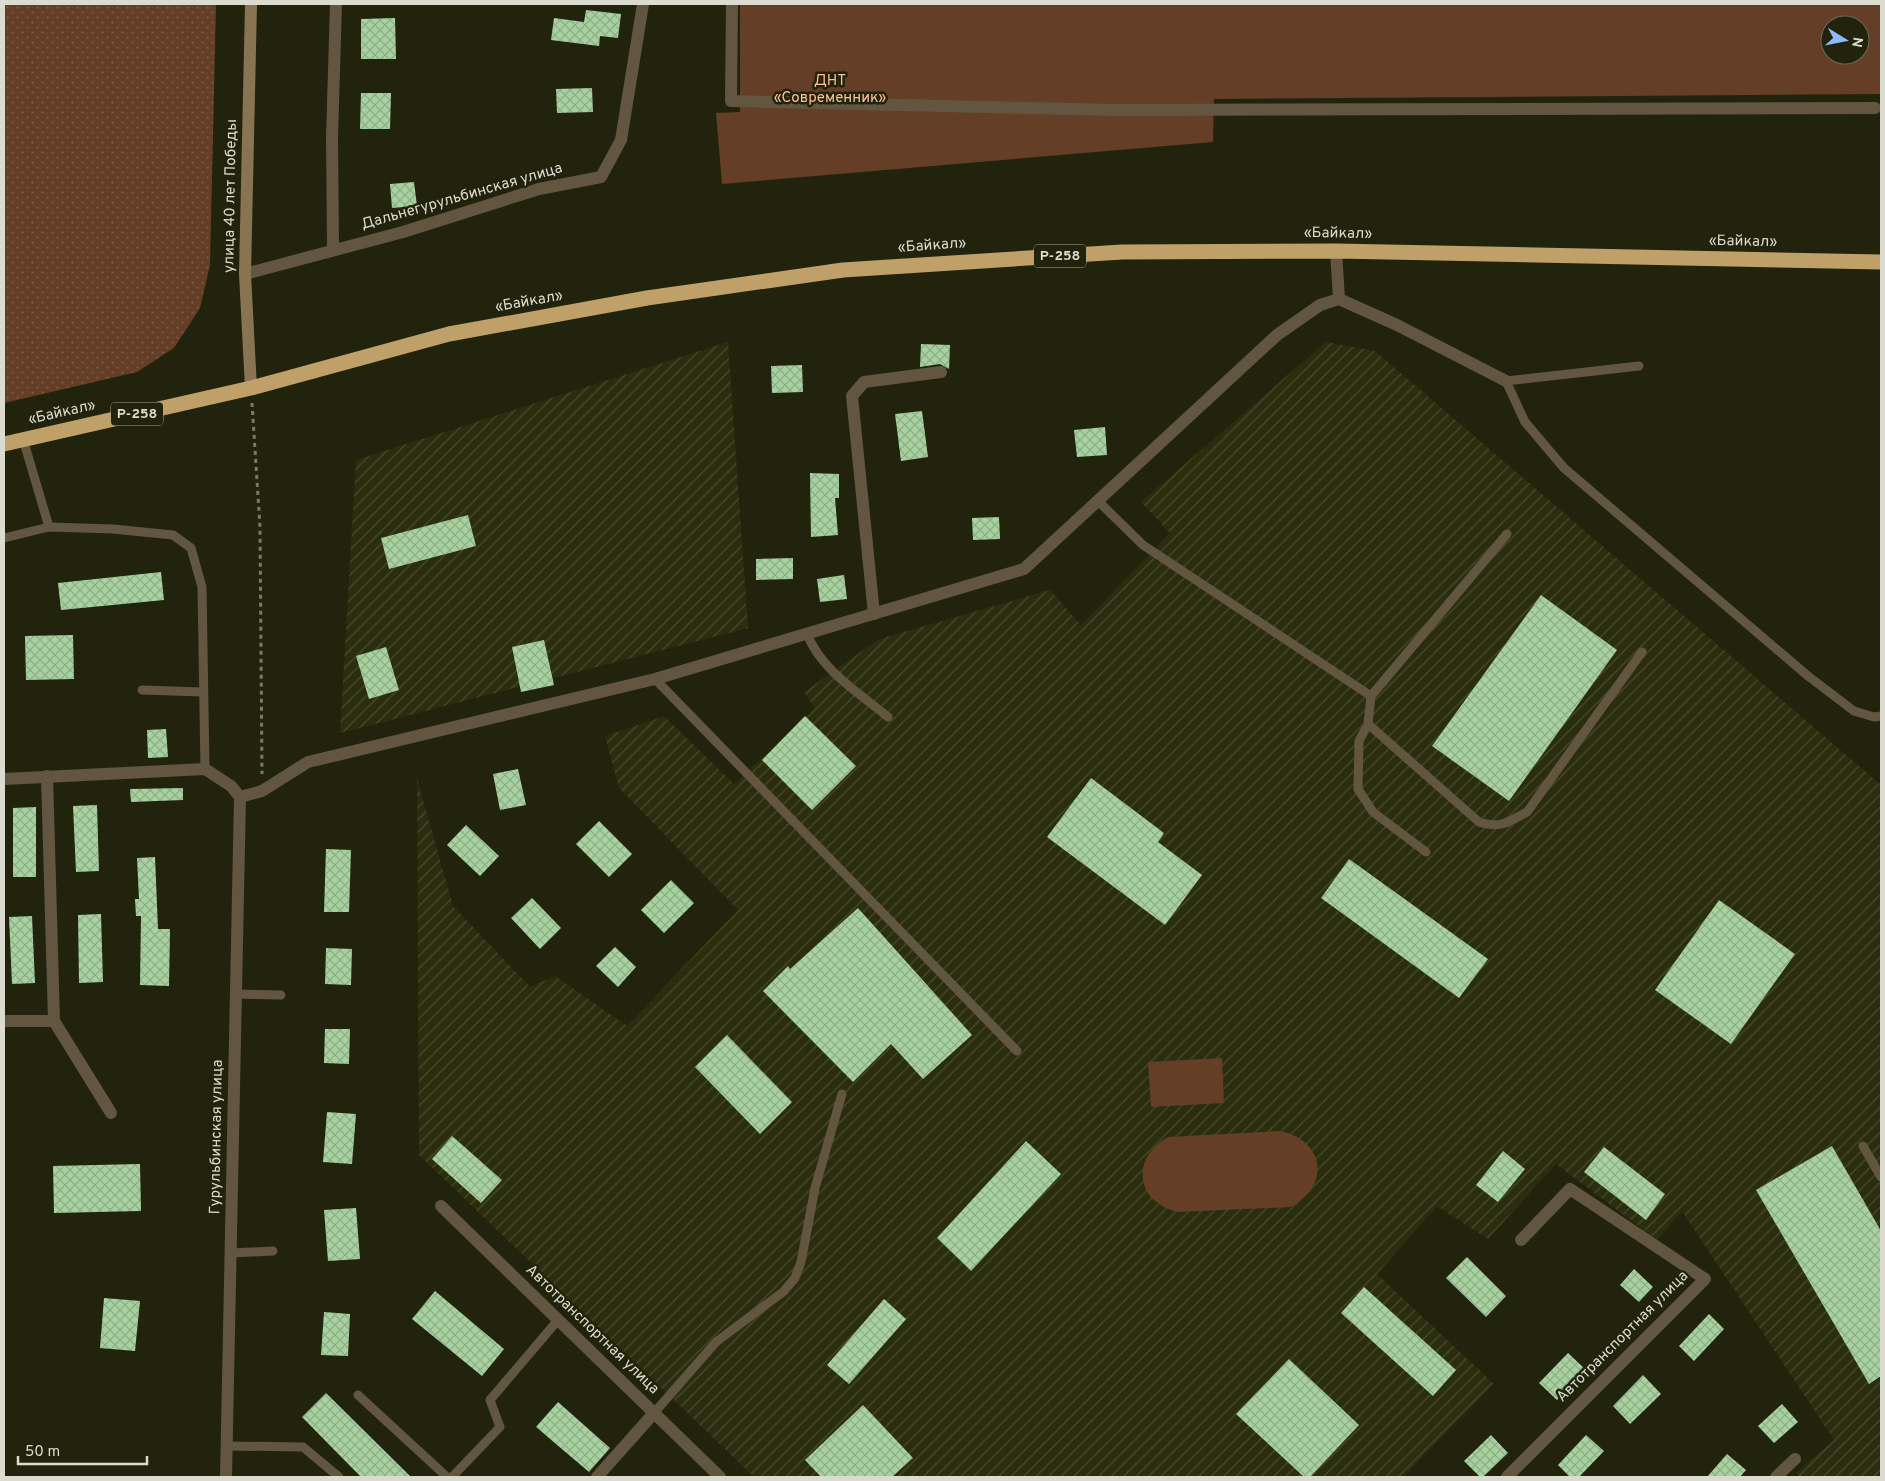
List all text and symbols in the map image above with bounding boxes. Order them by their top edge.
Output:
north arrow [1820,15,1870,65]
text: N [1847,36,1866,48]
park label: ДНТ «Современник» [774,72,887,108]
street label: улица 40 лет Победы [220,119,242,273]
street label: Дальнегурульбинская улица [359,159,565,235]
street label: «Байкал» [1304,224,1373,244]
street label: «Байкал» [1709,232,1778,252]
street label: «Байкал» [897,234,967,258]
road number: Р-258 [1034,245,1086,268]
street label: «Байкал» [494,287,565,317]
street label: «Байкал» [27,396,98,430]
road number: Р-258 [111,402,163,426]
street label: Гурульбинская улица [206,1059,228,1215]
street label: Автотранспортная улица [521,1261,663,1399]
street label: Автотранспортная улица [1553,1267,1693,1407]
scale bar [18,1434,146,1466]
text: 50 m [25,1443,60,1462]

